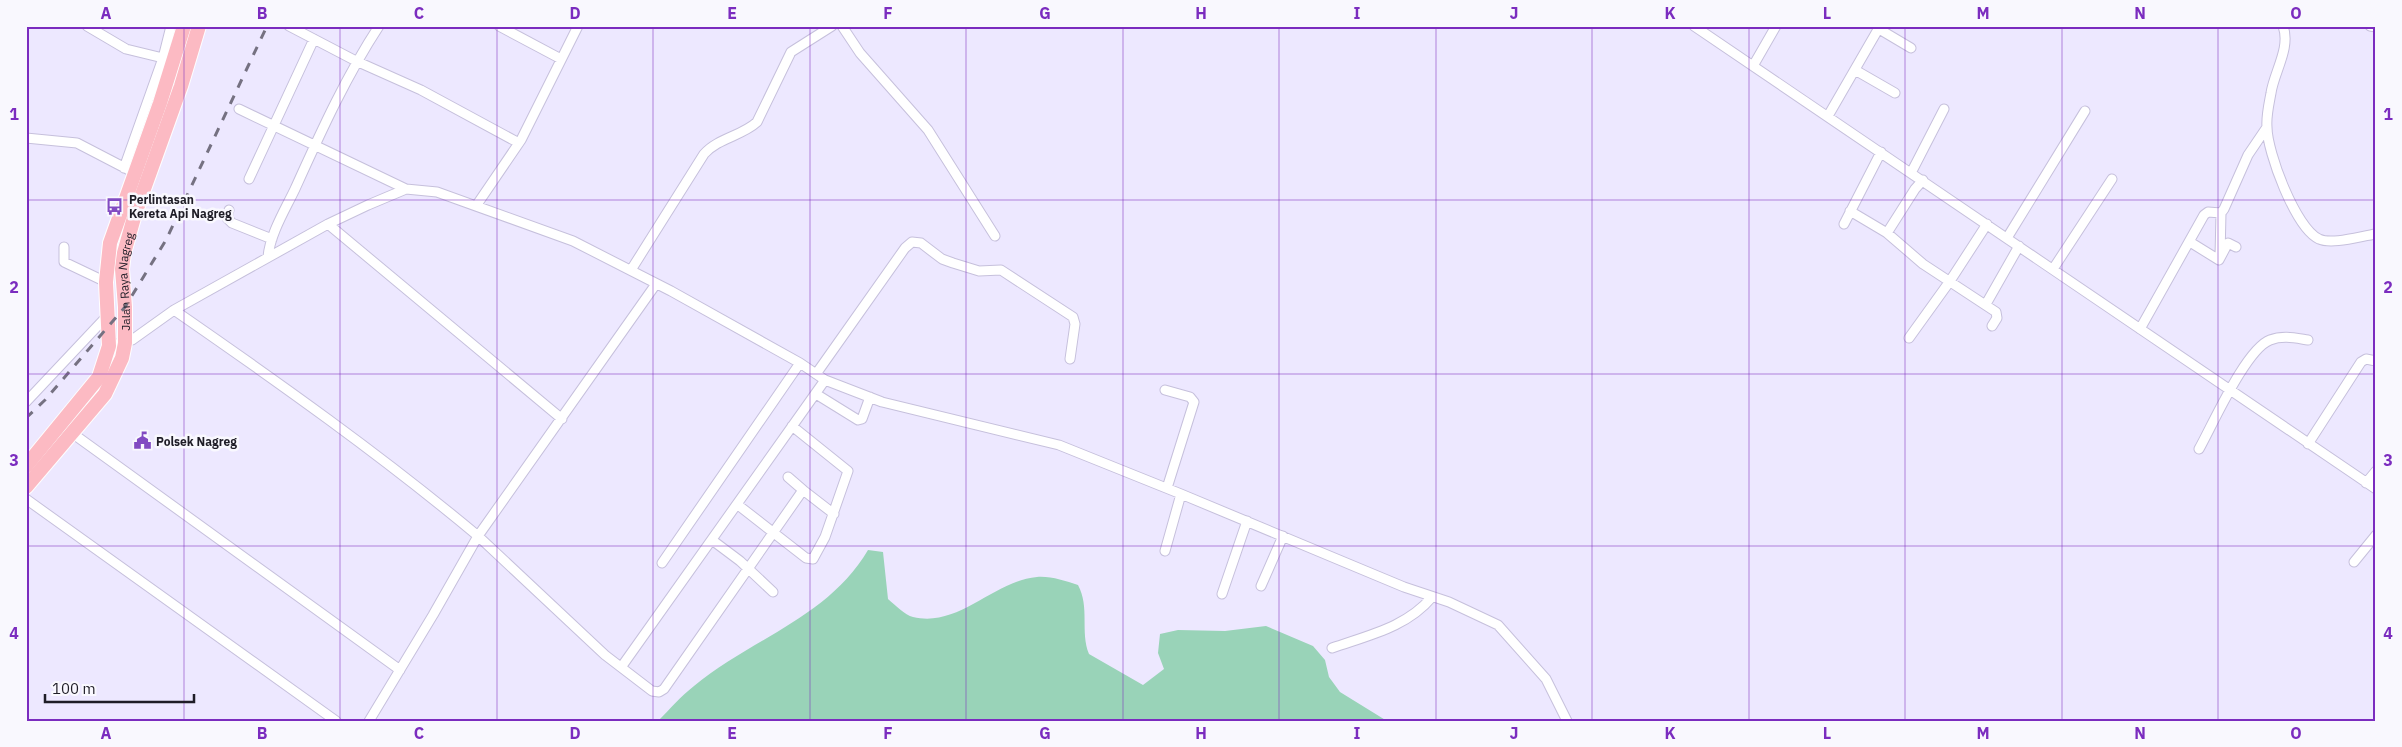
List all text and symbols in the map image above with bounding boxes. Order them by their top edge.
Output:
text: A [101,3,112,23]
text: B [257,3,268,23]
text: C [414,3,424,23]
text: D [569,3,581,23]
text: E [727,3,737,23]
text: F [883,3,893,23]
text: G [1039,3,1051,23]
text: H [1195,3,1207,23]
text: I [1354,3,1361,23]
text: J [1510,3,1518,23]
text: K [1664,3,1676,23]
text: L [1823,3,1831,23]
text: M [1976,3,1990,23]
text: N [2134,3,2146,23]
text: O [2290,3,2302,23]
text: 1 [9,104,19,124]
text: 1 [2383,104,2393,124]
place label: Perlintasan Kereta Api Nagreg [129,192,232,221]
bus stop icon: Perlintasan Kereta Api Nagreg [105,196,125,216]
street label: Jalan Raya Nagreg [114,230,137,331]
text: 2 [9,277,19,297]
text: 2 [2383,277,2393,297]
public building icon: Polsek Nagreg [132,431,152,451]
place label: Polsek Nagreg [156,434,237,449]
text: 3 [9,450,19,470]
text: 3 [2383,450,2393,470]
text: 4 [9,623,19,643]
text: 4 [2383,623,2393,643]
scale bar [45,672,194,704]
text: 100 m [52,679,96,698]
text: A [101,723,112,743]
text: B [257,723,268,743]
text: C [414,723,424,743]
text: D [569,723,581,743]
text: E [727,723,737,743]
text: F [883,723,893,743]
text: G [1039,723,1051,743]
text: H [1195,723,1207,743]
text: I [1354,723,1361,743]
text: J [1510,723,1518,743]
text: K [1664,723,1676,743]
text: L [1823,723,1831,743]
text: M [1976,723,1990,743]
text: N [2134,723,2146,743]
text: O [2290,723,2302,743]

